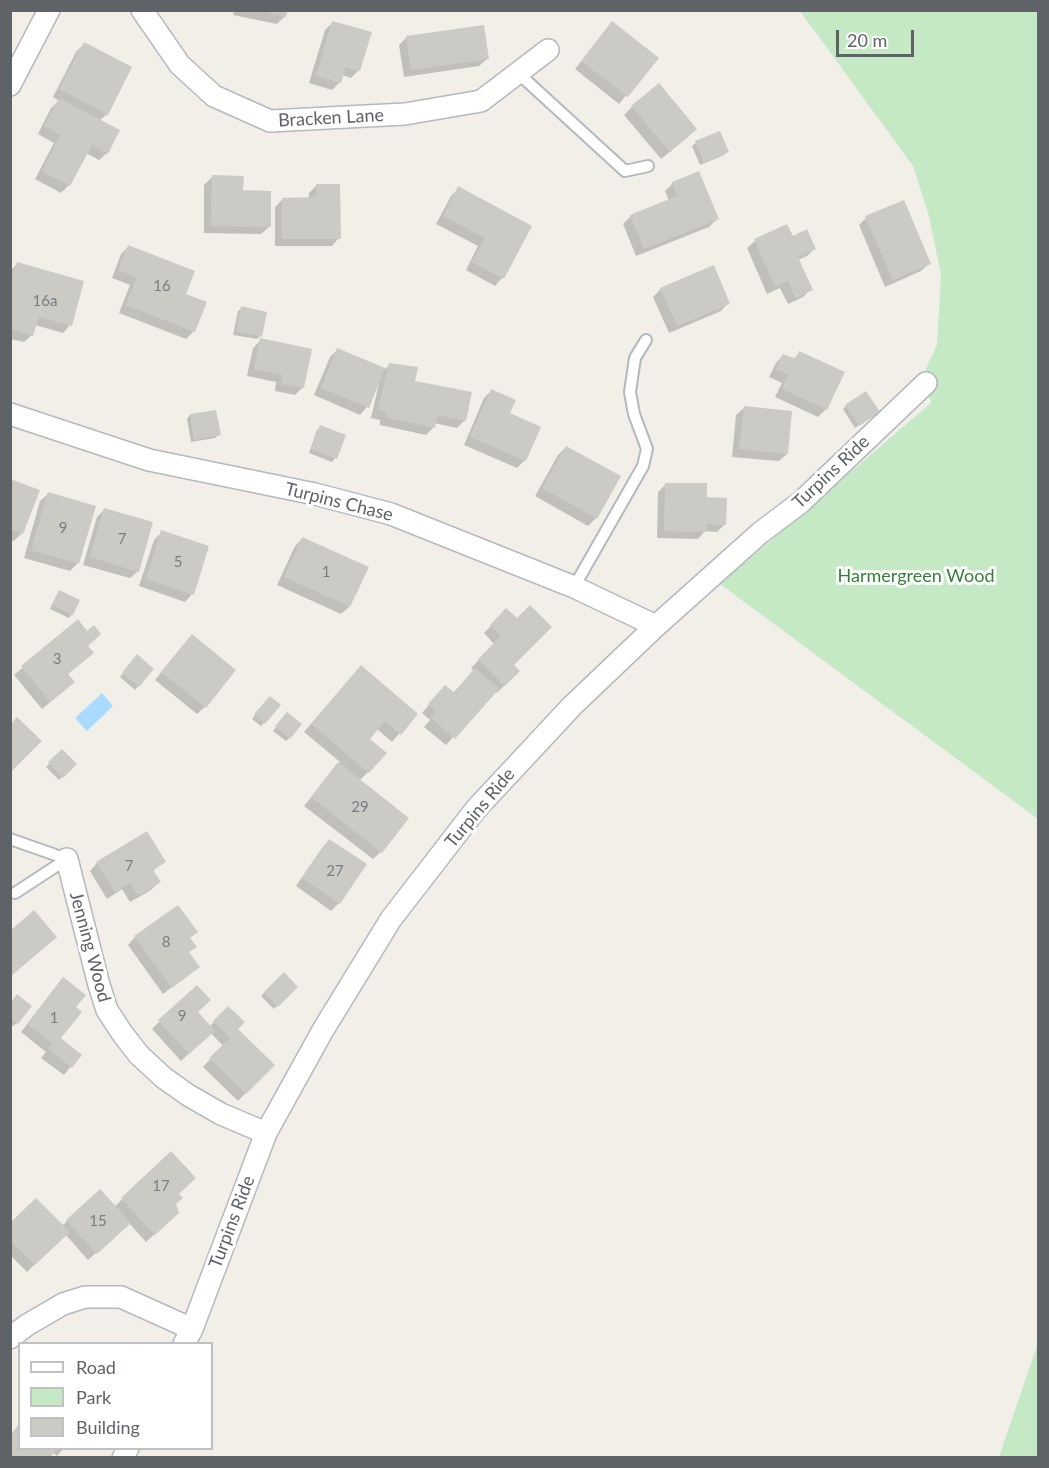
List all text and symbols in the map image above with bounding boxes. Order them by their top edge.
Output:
scale bar [839,18,917,56]
text: 20 m [847,29,887,51]
street label: Bracken Lane [278,104,384,132]
house number: 16 [153,277,171,295]
house number: 16a [33,292,57,310]
street label: Turpins Ride [788,431,874,513]
street label: Turpins Chase [283,478,395,526]
house number: 9 [59,519,67,537]
house number: 7 [118,530,126,548]
house number: 5 [174,553,182,571]
house number: 1 [322,563,330,581]
park label: Harmergreen Wood [838,565,994,587]
house number: 3 [53,650,61,668]
street label: Turpins Ride [440,764,520,852]
house number: 29 [351,798,369,816]
house number: 7 [125,857,133,875]
house number: 27 [326,862,344,880]
street label: Jenning Wood [65,889,115,1005]
house number: 8 [162,933,170,951]
house number: 9 [178,1007,186,1025]
house number: 1 [50,1009,58,1027]
street label: Turpins Ride [204,1173,260,1271]
house number: 17 [152,1177,170,1195]
house number: 15 [89,1212,107,1230]
legend [18,1342,213,1450]
text: Road [76,1356,116,1378]
text: Park [76,1386,111,1408]
text: Building [76,1416,140,1438]

